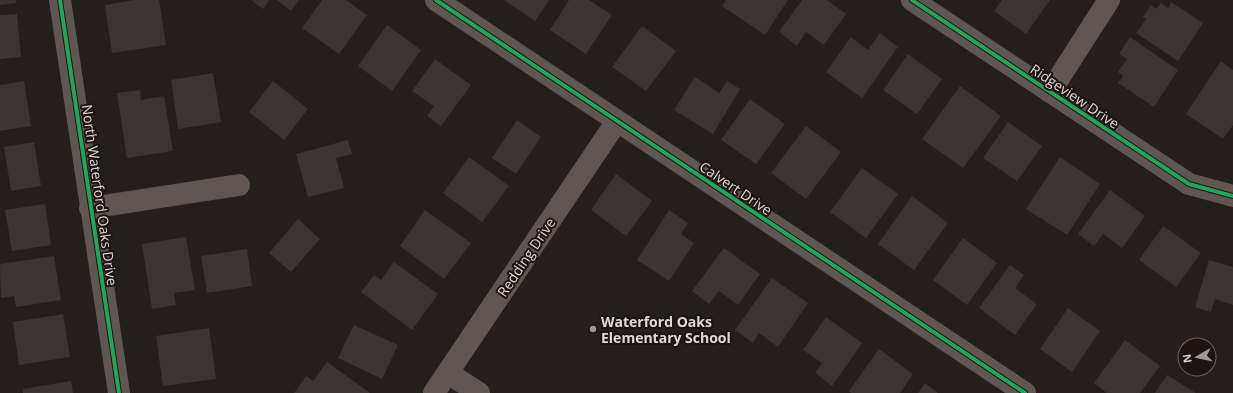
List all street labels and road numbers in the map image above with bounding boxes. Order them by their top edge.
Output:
street label: Ridgeview Drive [1027,59,1123,133]
street label: North Waterford Oaks Drive [78,103,122,287]
street label: Calvert Drive [696,157,776,219]
street label: Redding Drive [493,214,559,300]

